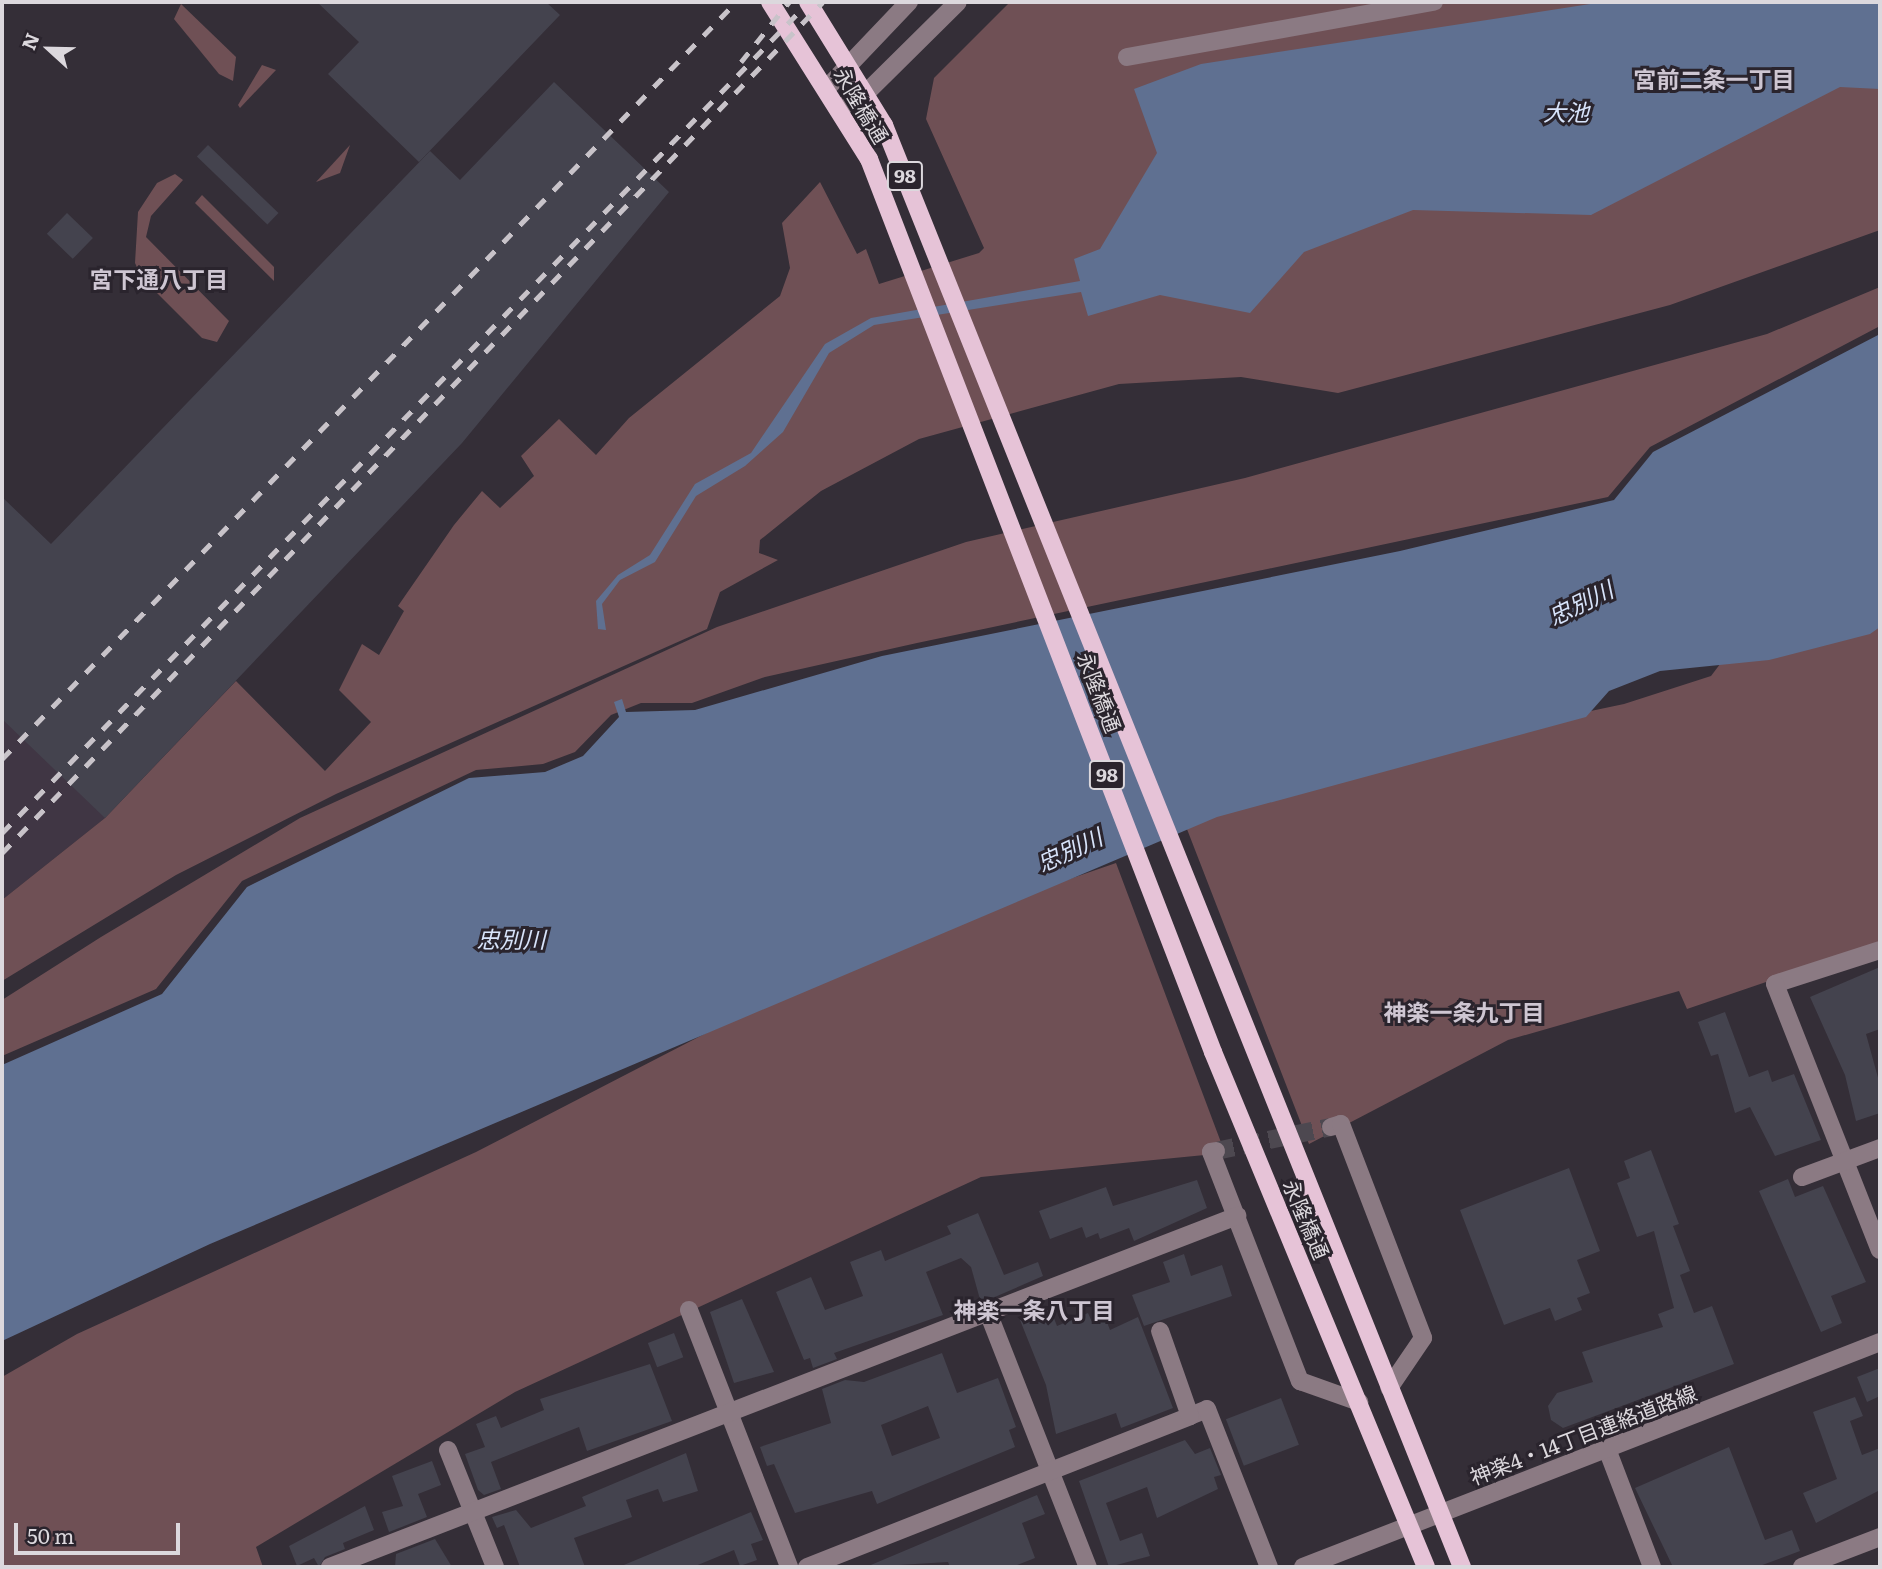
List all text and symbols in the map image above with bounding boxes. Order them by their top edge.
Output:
north arrow [14,14,84,84]
text: N [14,29,45,54]
street label: 永隆橋通 [830,63,894,147]
district label: 宮前二条一丁目 [1634,64,1794,92]
water label: 大池 [1543,97,1589,125]
road number: 98 [886,160,924,192]
district label: 宮下通八丁目 [90,264,228,292]
water label: 忠別川 [1543,574,1617,630]
street label: 永隆橋通 [1073,648,1127,736]
road number: 98 [1088,760,1126,790]
water label: 忠別川 [1032,822,1106,876]
water label: 忠別川 [477,924,545,952]
district label: 神楽一条九丁目 [1384,997,1544,1025]
street label: 永隆橋通 [1279,1175,1335,1263]
district label: 神楽一条八丁目 [954,1295,1114,1323]
street label: 神楽4・14丁目連絡道路線 [1466,1379,1700,1489]
scale bar [18,1510,184,1554]
text: 50 m [27,1519,74,1550]

